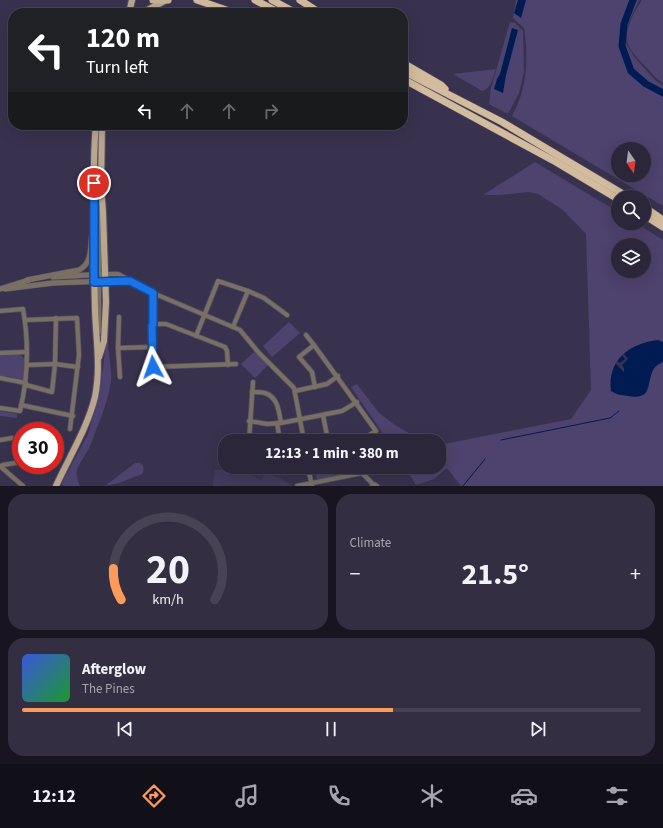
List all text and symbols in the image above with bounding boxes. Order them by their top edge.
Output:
text: 120 m [86,18,160,58]
icon: left [20,24,72,76]
text: Turn left [86,55,148,80]
icon: left [134,100,156,122]
icon: ahead [176,100,198,122]
icon: ahead [218,100,240,122]
icon: right [260,100,282,122]
north arrow [611,142,651,182]
map controls [611,142,651,278]
pin [77,166,111,200]
icon: arrive [83,172,105,194]
button: search [611,190,651,230]
button: layers [611,238,651,278]
position arrow [132,346,174,388]
speed limit sign: 30 [12,422,64,474]
text: 12:13 · 1 min · 380 m [265,443,399,464]
text: Climate [350,534,391,552]
text: 20 [146,540,190,600]
text: 21.5° [462,553,529,596]
text: − [350,558,360,590]
text: + [630,558,641,590]
text: km/h [152,589,184,610]
text: Afterglow [82,659,146,680]
text: The Pines [82,680,135,698]
icon: previous [114,718,136,740]
icon: pause [320,718,342,740]
icon: next [527,718,549,740]
icon: directions [140,782,168,810]
icon: music [233,782,261,810]
icon: phone [325,782,353,810]
icon: climate [418,782,446,810]
icon: car [510,782,538,810]
icon: filters [603,782,631,810]
text: 12:12 [32,784,76,809]

